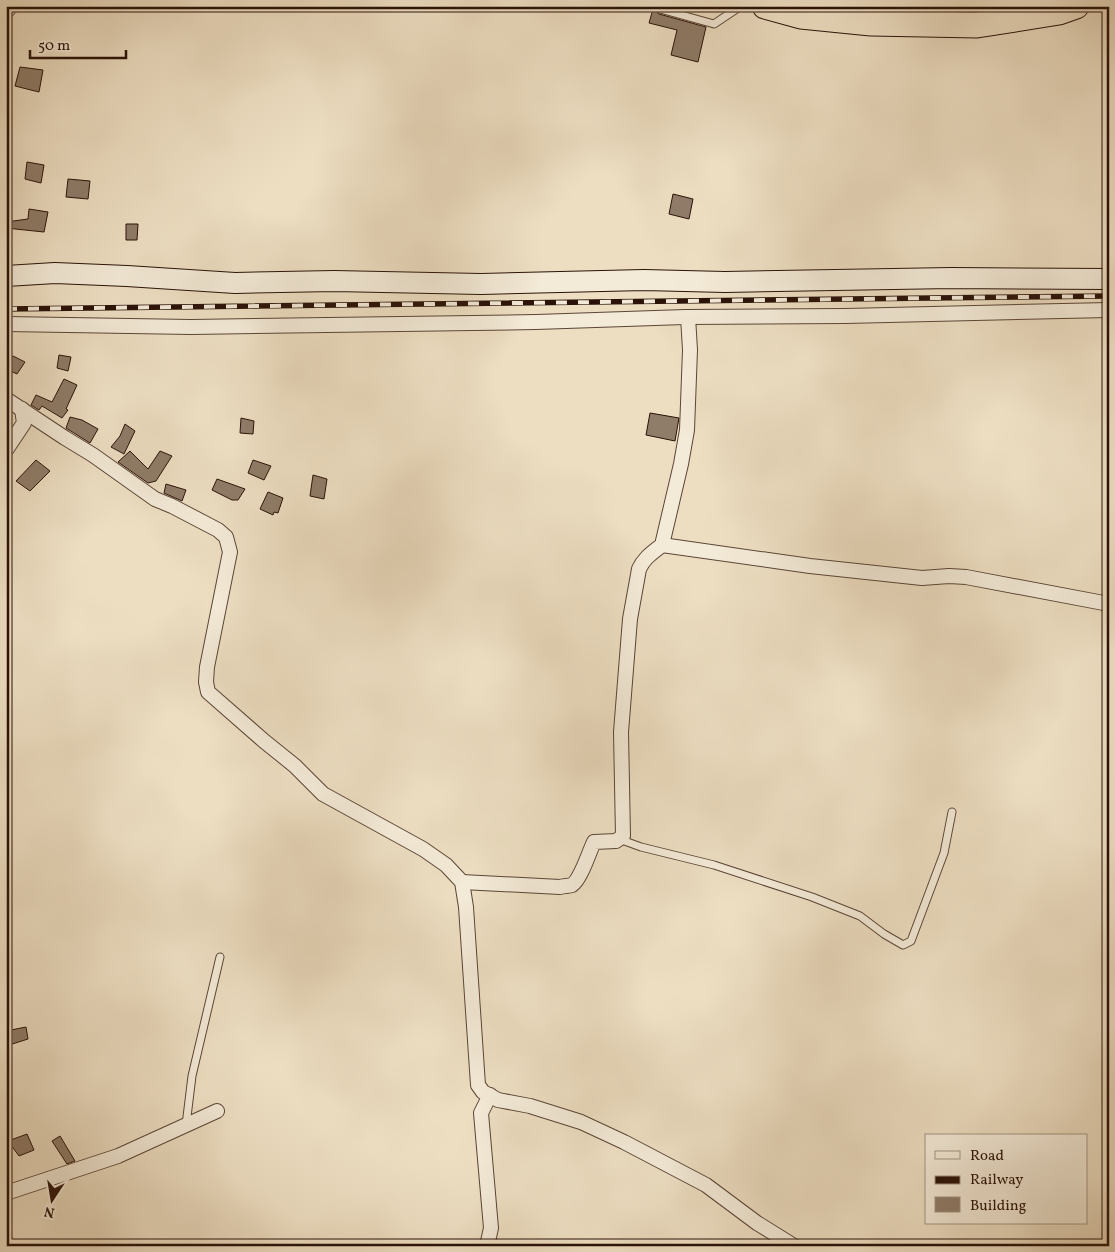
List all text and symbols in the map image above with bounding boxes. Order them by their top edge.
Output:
scale bar [30,28,126,60]
text: 50 m [38,36,70,57]
legend [925,1134,1088,1224]
text: Road [970,1146,1004,1167]
text: Railway [970,1170,1023,1191]
north arrow [28,1174,78,1224]
text: Building [970,1196,1027,1217]
text: N [43,1201,57,1222]

